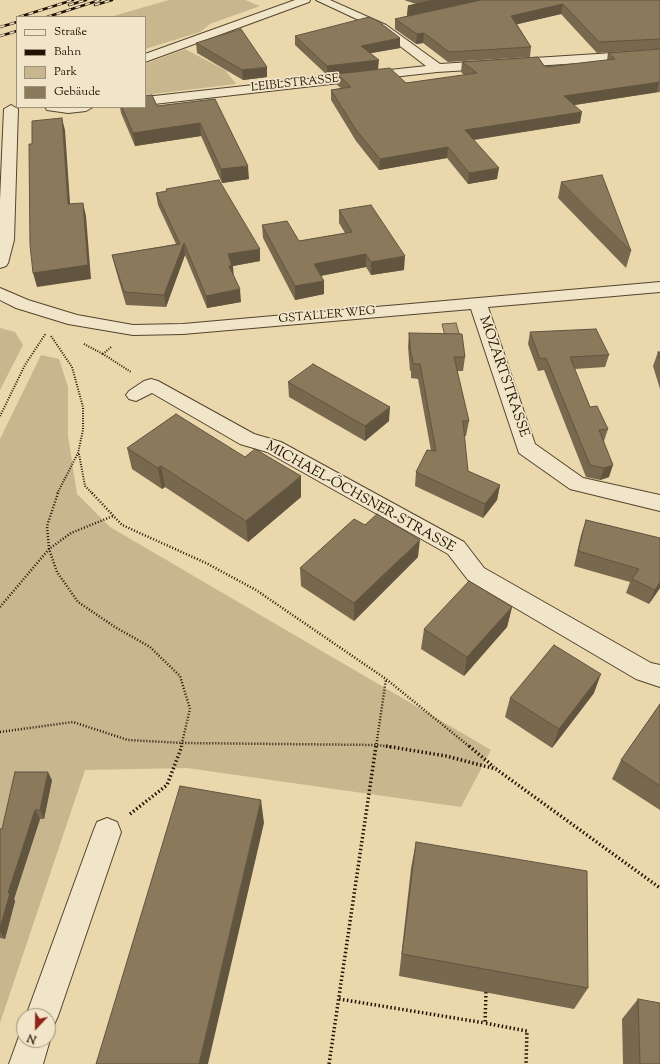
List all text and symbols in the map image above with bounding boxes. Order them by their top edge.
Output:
legend [16,16,146,108]
text: Straße [54,23,87,41]
text: Bahn [54,43,81,61]
text: Park [54,63,77,81]
street label: LEIBLSTRASSE [250,72,340,96]
text: Gebäude [54,83,100,101]
street label: GSTALLER WEG [278,305,376,327]
street label: MOZARTSTRASSE [474,314,532,440]
street label: MICHAEL-ÖCHSNER-STRASSE [262,439,458,557]
north arrow [16,1008,56,1048]
text: N [25,1029,39,1047]

